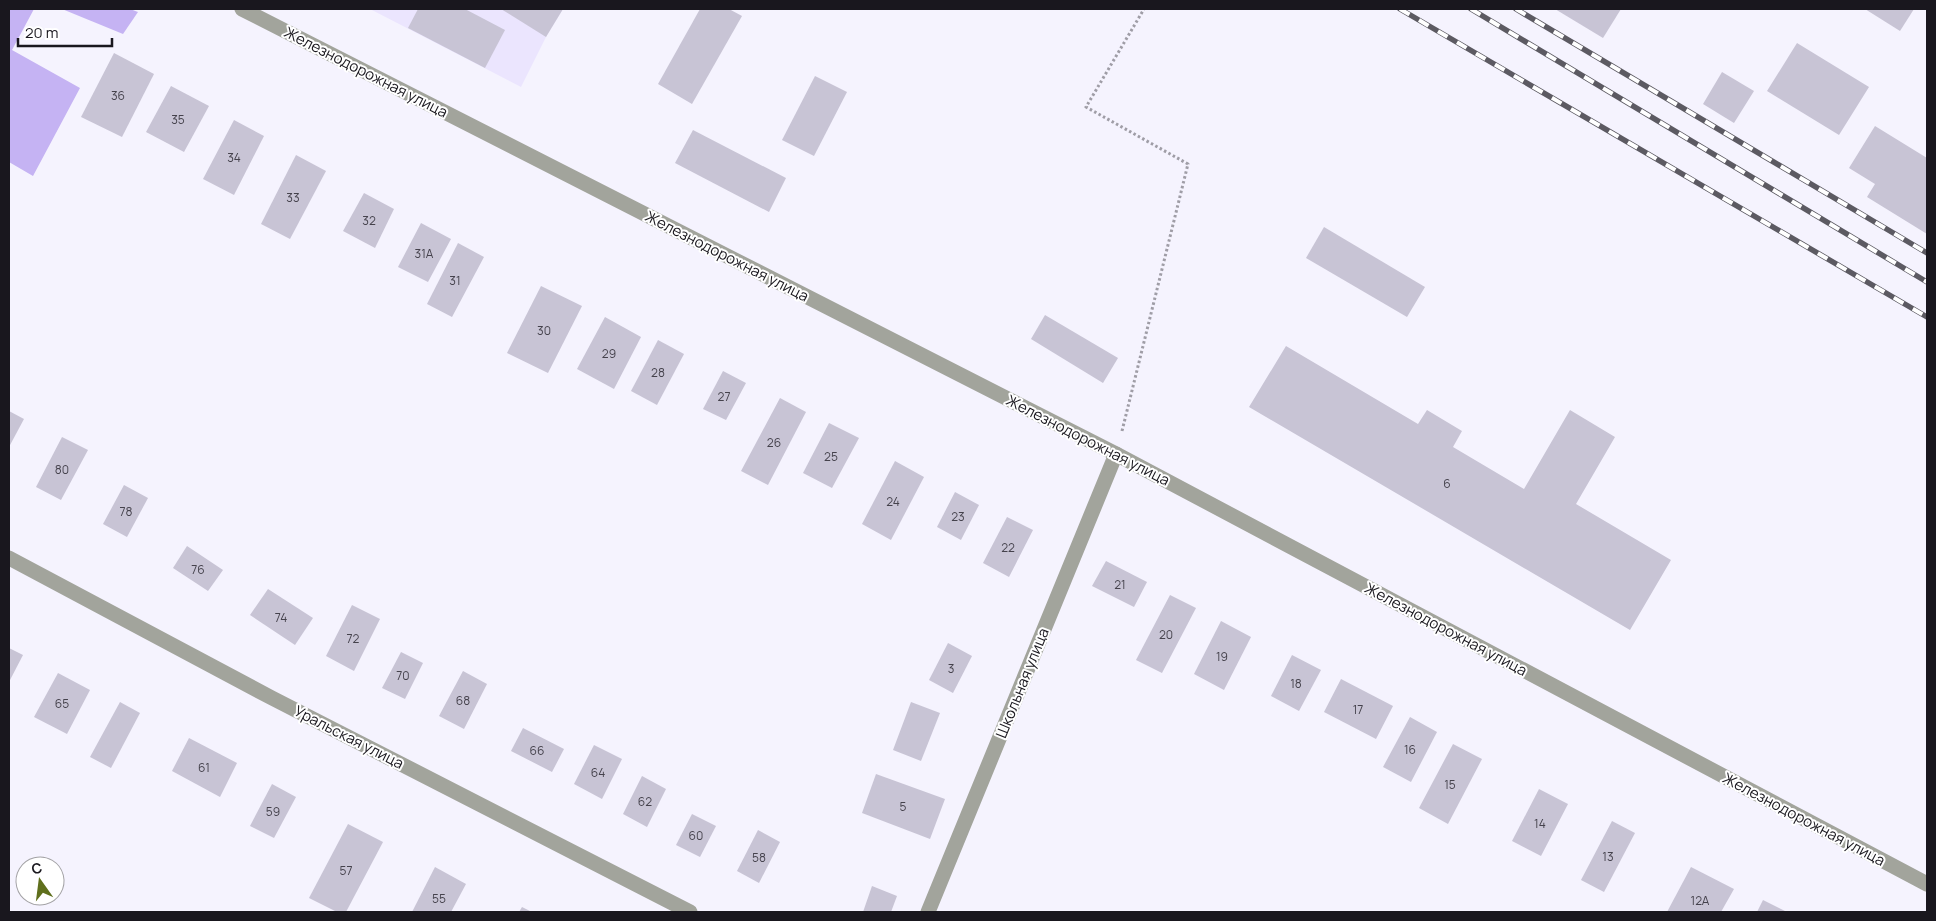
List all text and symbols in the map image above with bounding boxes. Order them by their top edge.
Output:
scale bar [18,15,111,47]
text: 20 m [25,22,58,43]
street label: Железнодорожная улица [281,22,451,122]
house number: 36 [111,87,125,104]
house number: 35 [171,111,185,128]
house number: 34 [227,149,241,166]
house number: 33 [286,189,300,206]
street label: Железнодорожная улица [642,206,812,306]
house number: 32 [362,212,376,229]
house number: 31А [415,245,434,262]
house number: 31 [449,272,461,289]
house number: 30 [537,322,551,339]
house number: 29 [602,345,616,362]
house number: 28 [651,364,665,381]
house number: 27 [718,388,730,405]
street label: Железнодорожная улица [1003,390,1173,490]
house number: 26 [767,434,781,451]
house number: 25 [824,448,838,465]
house number: 80 [55,461,69,478]
house number: 6 [1443,475,1451,492]
house number: 24 [886,493,900,510]
house number: 78 [120,503,133,520]
house number: 23 [951,508,965,525]
house number: 22 [1001,539,1015,556]
house number: 76 [191,561,205,578]
house number: 21 [1114,576,1126,593]
street label: Железнодорожная улица [1361,577,1531,681]
house number: 74 [275,609,287,626]
street label: Школьная улица [990,625,1054,741]
house number: 20 [1159,626,1173,643]
house number: 72 [347,630,360,647]
house number: 19 [1216,648,1228,665]
house number: 3 [948,660,954,677]
house number: 70 [396,667,410,684]
house number: 18 [1290,675,1302,692]
house number: 68 [456,692,470,709]
house number: 65 [55,695,69,712]
street label: Уральская улица [291,700,407,774]
house number: 17 [1353,701,1363,718]
house number: 16 [1404,741,1416,758]
house number: 66 [530,742,544,759]
house number: 61 [198,759,210,776]
house number: 64 [591,764,605,781]
street label: Железнодорожная улица [1719,767,1889,871]
house number: 15 [1444,776,1456,793]
house number: 62 [638,793,652,810]
house number: 5 [900,798,907,815]
house number: 59 [266,803,280,820]
house number: 14 [1534,815,1546,832]
house number: 60 [689,827,703,844]
house number: 13 [1602,848,1614,865]
house number: 58 [752,849,766,866]
north arrow [15,856,65,906]
text: С [29,857,44,878]
house number: 57 [340,862,352,879]
house number: 55 [432,890,446,907]
house number: 12А [1691,892,1710,909]

